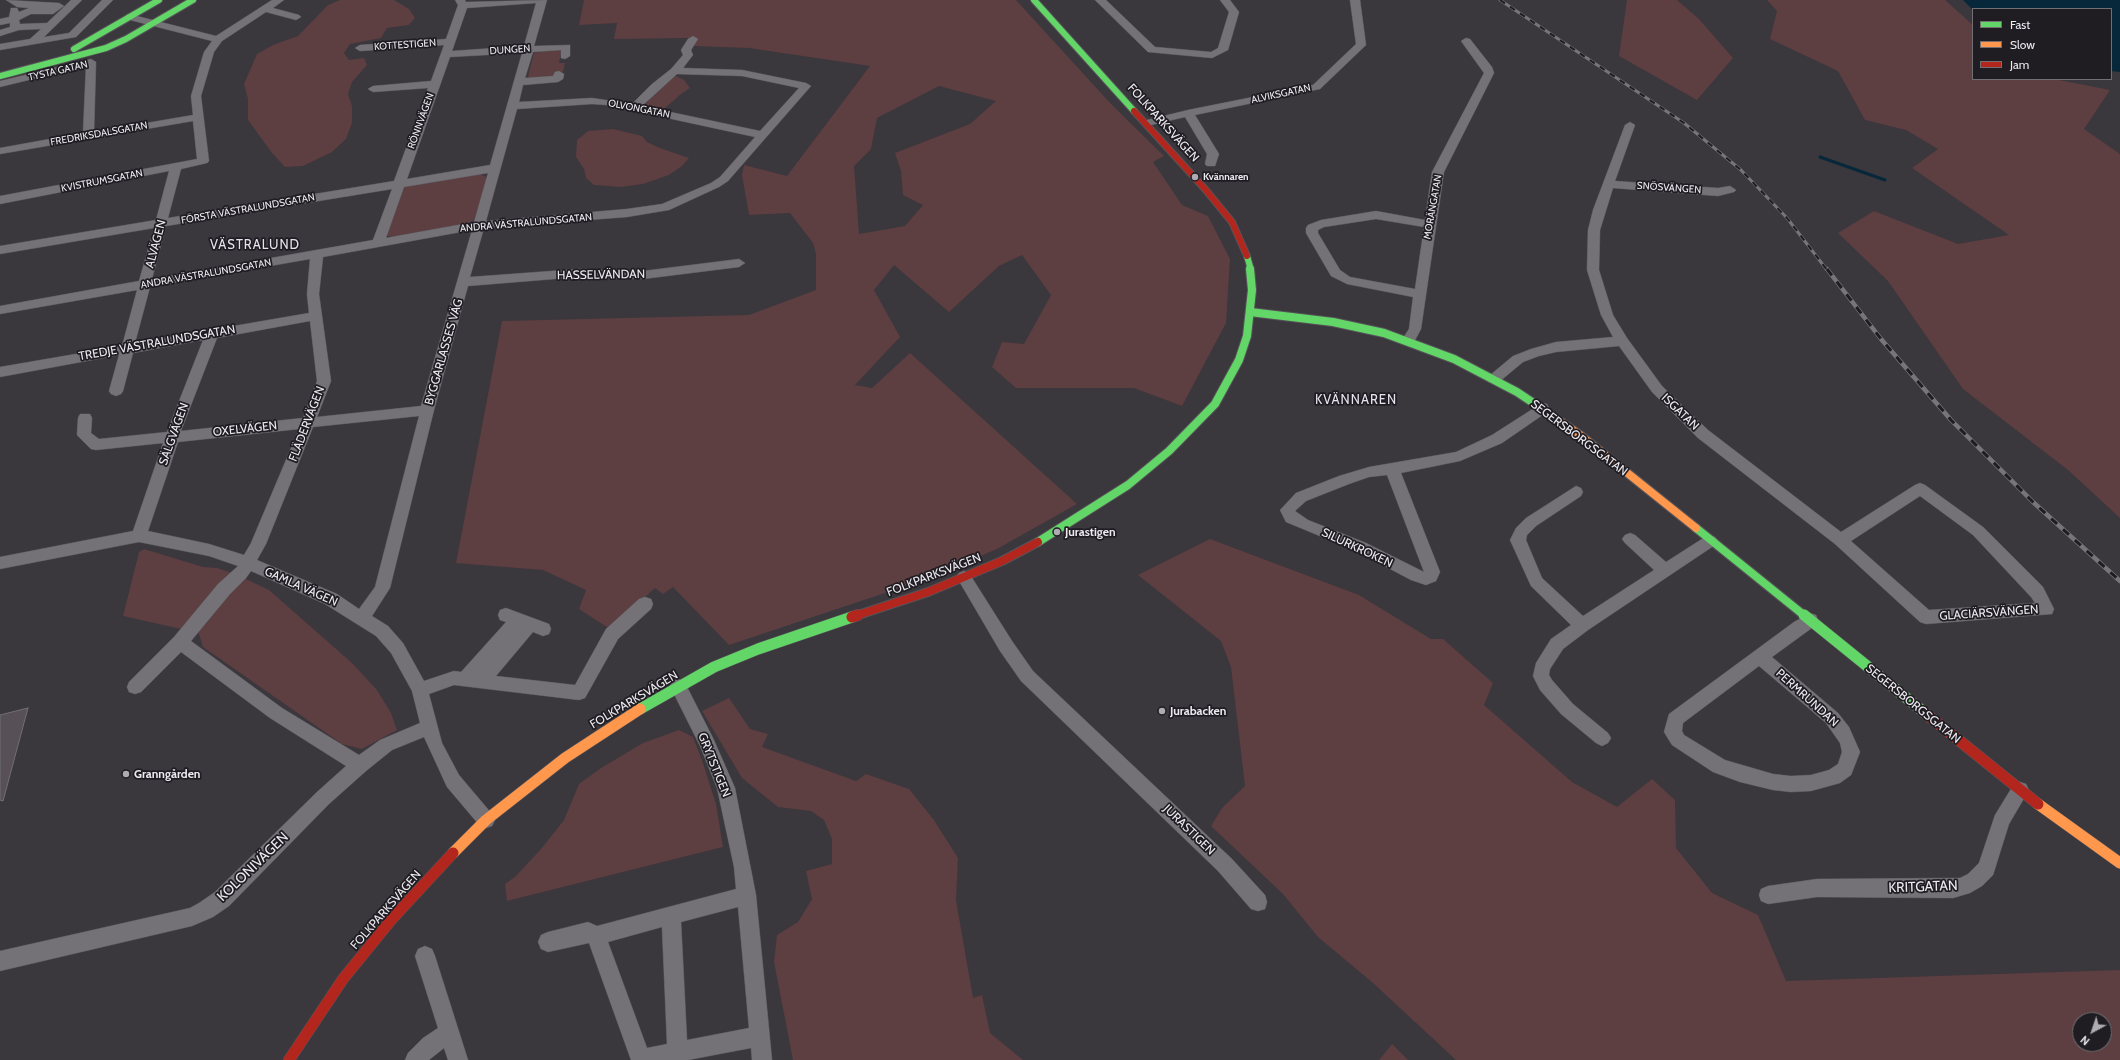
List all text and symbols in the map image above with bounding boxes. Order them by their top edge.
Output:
legend [1972,8,2112,80]
text: Fast [2010,17,2030,32]
street label: KOTTESTIGEN [374,37,436,53]
text: Slow [2010,37,2035,52]
street label: DUNGEN [489,43,531,57]
text: Jam [2010,57,2029,72]
street label: TYSTA GATAN [27,58,89,84]
street label: FOLKPARKSVÄGEN [1124,81,1202,165]
street label: ALVIKSGATAN [1250,82,1312,106]
street label: RÖNNVÄGEN [405,91,437,151]
street label: OLVONGATAN [607,97,671,121]
street label: FREDRIKSDALSGATAN [49,120,149,148]
street label: KVISTRUMSGATAN [60,167,144,195]
place label: Kvännaren [1203,171,1249,183]
marker: Kvännaren [1190,172,1200,182]
street label: MORÄNGATAN [1421,174,1445,240]
street label: SNÖSVÄNGEN [1636,180,1702,196]
street label: FÖRSTA VÄSTRALUNDSGATAN [180,191,316,227]
street label: ANDRA VÄSTRALUNDSGATAN [459,211,593,235]
street label: ALVÄGEN [143,218,169,270]
district label: VÄSTRALUND [210,237,300,253]
street label: ANDRA VÄSTRALUNDSGATAN [140,257,272,291]
street label: HASSELVÄNDAN [557,267,645,283]
street label: BYGGARLASSES VÄG [422,297,466,407]
street label: TREDJE VÄSTRALUNDSGATAN [78,322,236,364]
street label: FLÄDERVÄGEN [286,384,328,464]
street label: ISGATAN [1658,391,1702,433]
district label: KVÄNNAREN [1315,392,1397,408]
street label: SEGERSBORGSGATAN [1528,397,1630,479]
street label: SÄLGVÄGEN [156,401,192,467]
street label: OXELVÄGEN [212,418,278,440]
place label: Jurastigen [1065,525,1116,539]
street label: SILURKROKEN [1319,525,1395,571]
marker: Jurastigen [1052,527,1062,537]
street label: FOLKPARKSVÄGEN [885,550,983,600]
street label: GAMLA VÄGEN [262,564,340,610]
street label: GLACIÄRSVÄNGEN [1939,602,2039,624]
street label: SEGERSBORGSGATAN [1863,661,1963,747]
street label: PERMRUNDAN [1773,666,1841,730]
street label: FOLKPARKSVÄGEN [587,668,681,732]
place label: Jurabacken [1170,704,1226,718]
marker: Jurabacken [1157,706,1167,716]
street label: GRYTSTIGEN [695,731,733,799]
place label: Granngården [134,767,200,781]
marker: Granngården [121,769,131,779]
street label: JURASTIGEN [1160,802,1218,858]
street label: KOLONIVÄGEN [214,829,292,905]
street label: FOLKPARKSVÄGEN [348,867,424,953]
street label: KRITGATAN [1888,877,1958,897]
north arrow [2072,1012,2112,1052]
text: N [2077,1033,2092,1048]

